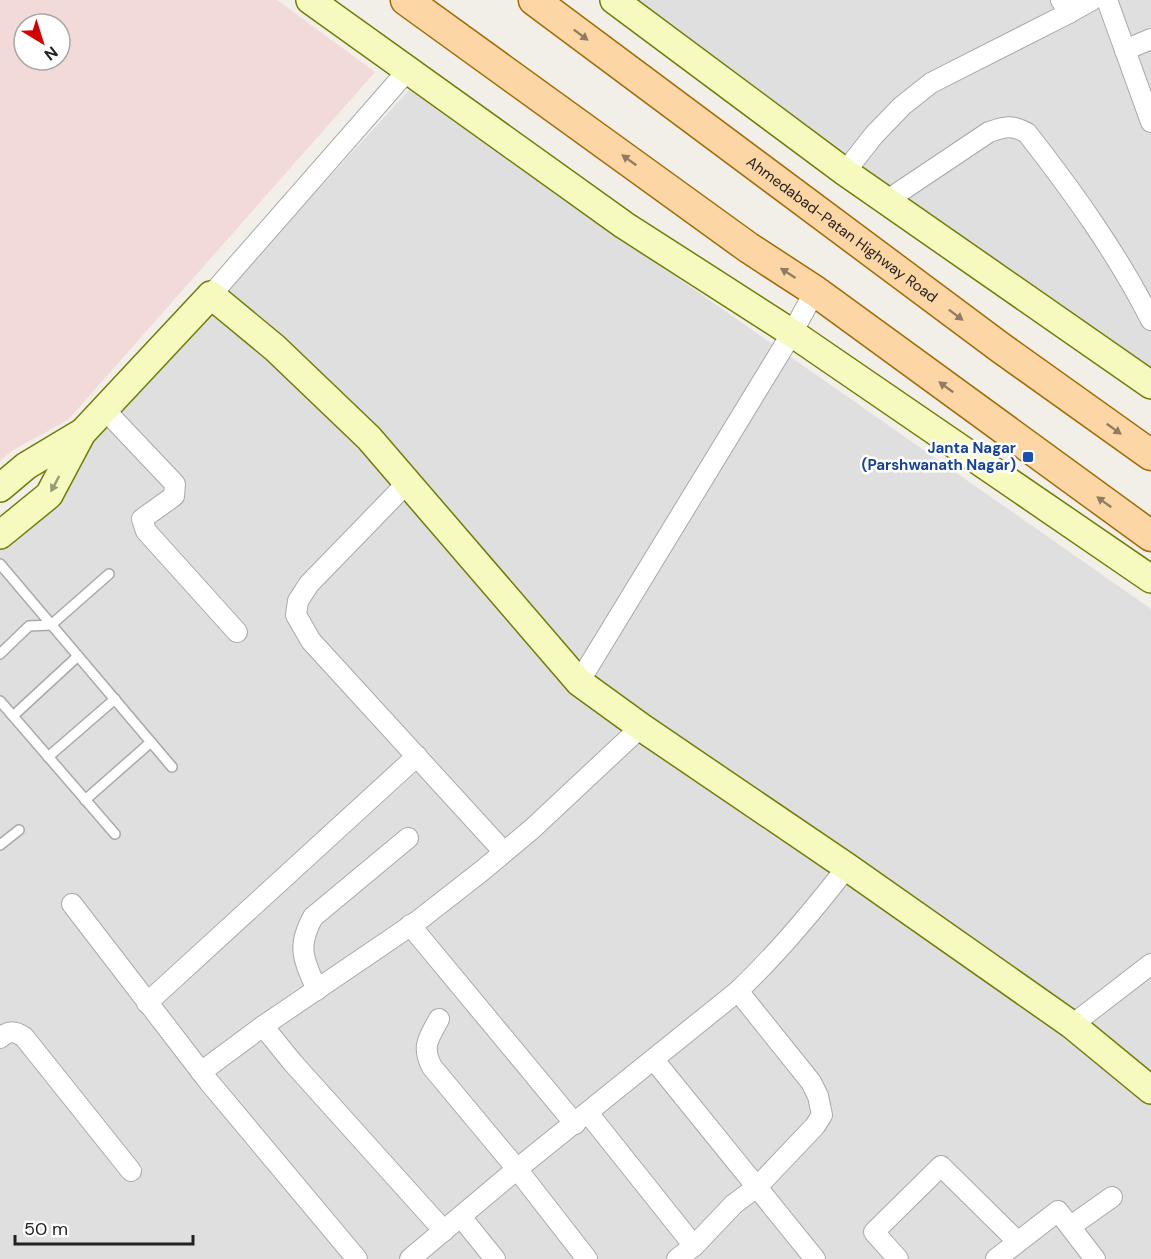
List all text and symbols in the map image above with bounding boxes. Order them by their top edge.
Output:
north arrow [12,12,72,72]
one-way arrow [572,29,588,41]
text: N [40,42,62,65]
street label: Ahmedabad-Patan Highway Road [742,152,941,307]
one-way arrow [621,155,636,167]
one-way arrow [780,268,796,279]
one-way arrow [948,308,963,320]
one-way arrow [939,381,954,393]
one-way arrow [1105,423,1121,435]
place label: Janta Nagar (Parshwanath Nagar) [861,438,1016,475]
marker: Janta Nagar (Parshwanath Nagar) [1021,450,1035,464]
one-way arrow [50,476,60,493]
one-way arrow [1096,496,1111,508]
scale bar [15,1208,194,1246]
text: 50 m [24,1217,68,1241]

